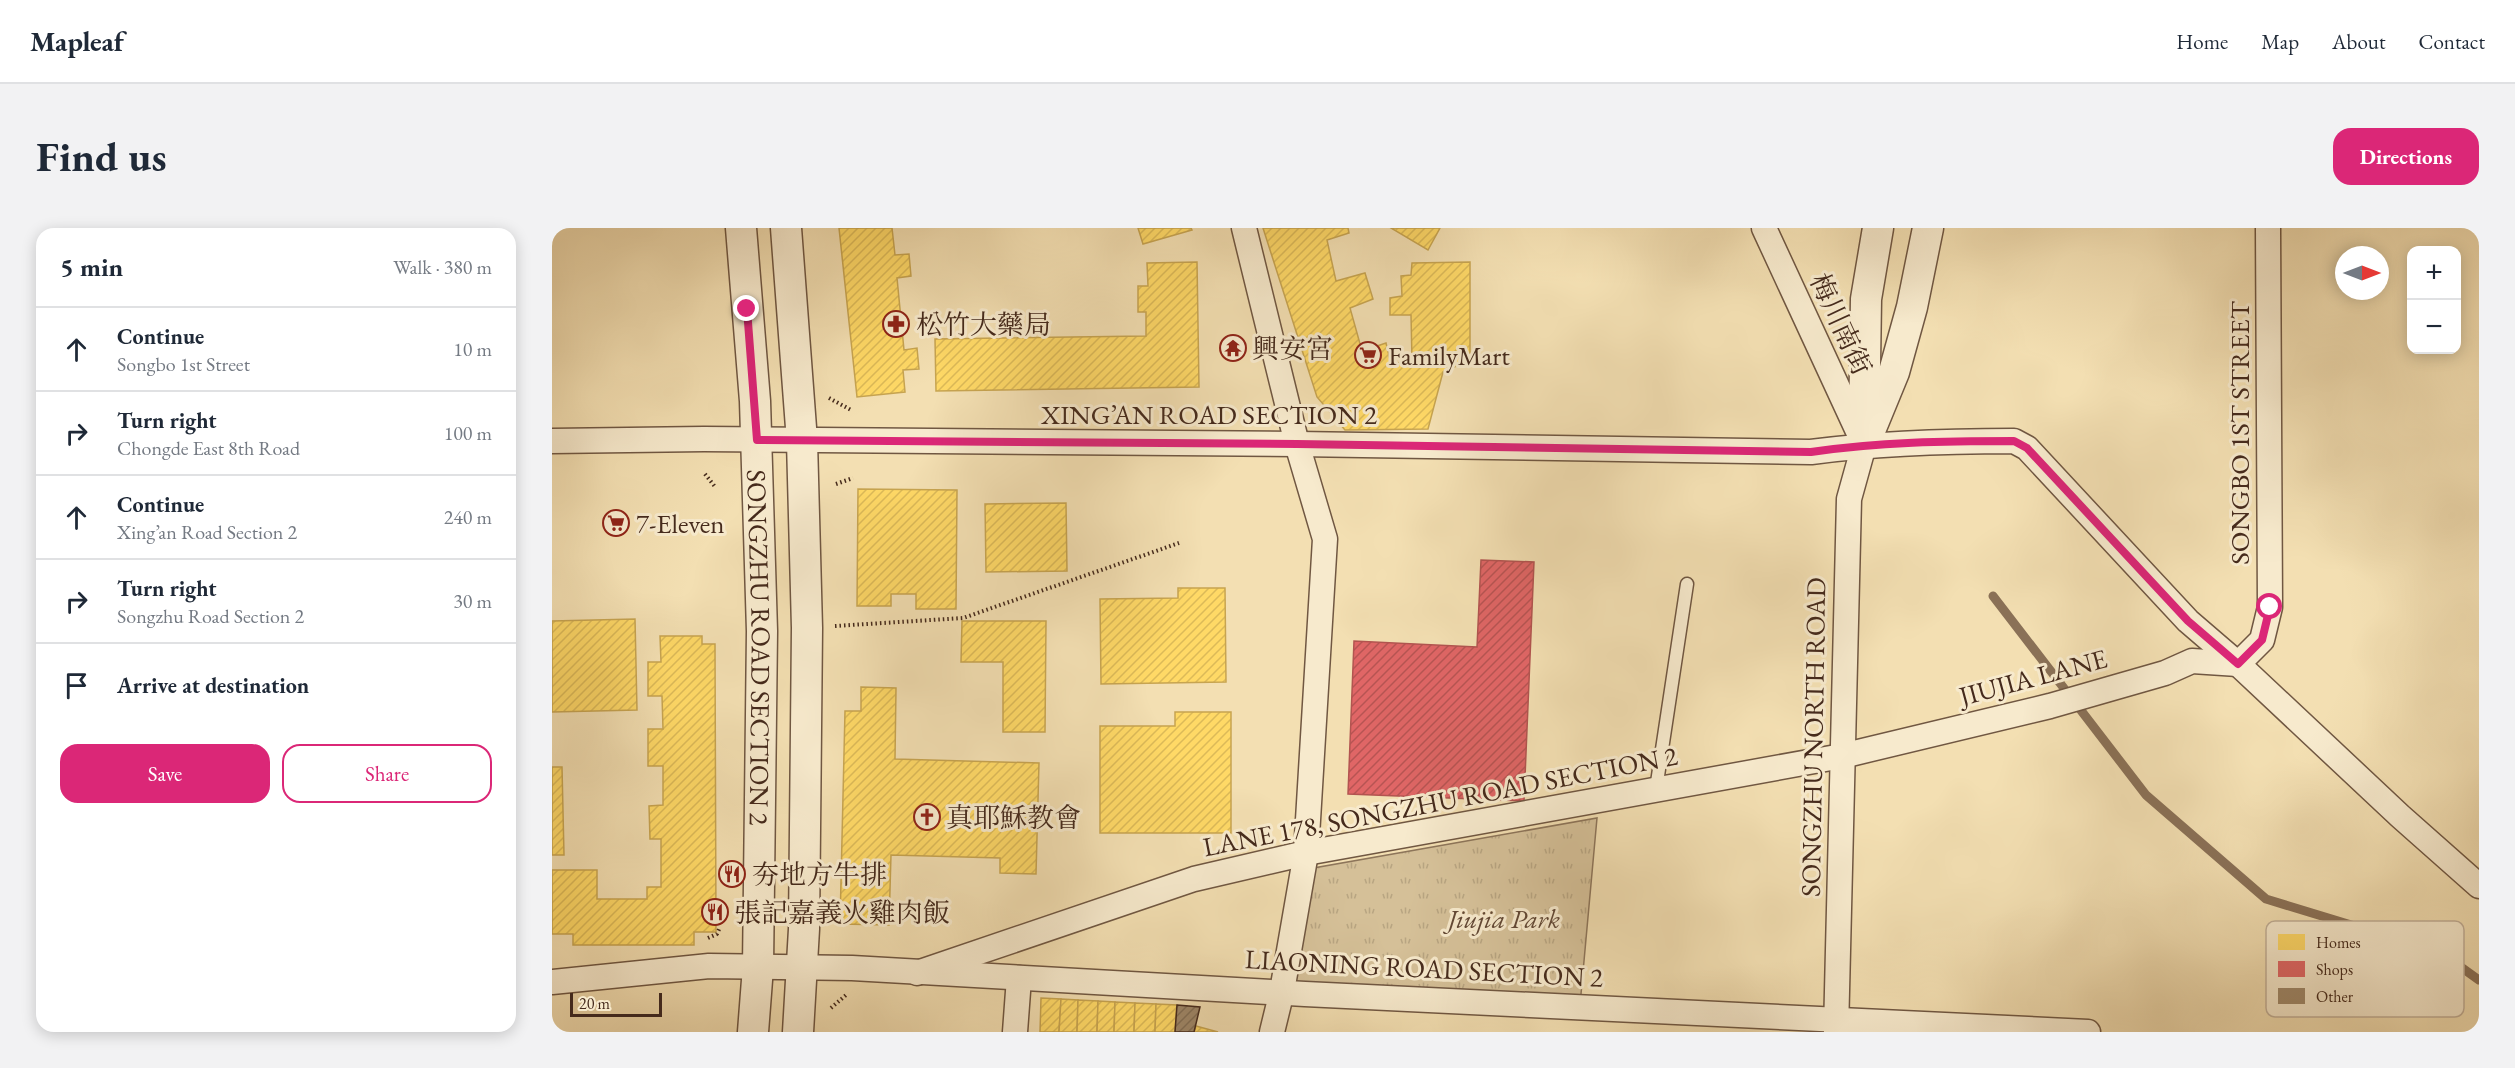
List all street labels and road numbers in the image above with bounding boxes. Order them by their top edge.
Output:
street label: 梅川南街 [1802,268,1880,380]
street label: SONGBO 1ST STREET [2222,300,2257,565]
street label: XING’AN ROAD SECTION 2 [1040,397,1377,432]
street label: SONGZHU ROAD SECTION 2 [740,469,780,825]
street label: SONGZHU NORTH ROAD [1793,577,1833,897]
street label: JIUJIA LANE [1953,640,2111,714]
street label: LANE 178, SONGZHU ROAD SECTION 2 [1200,738,1680,864]
street label: LIAONING ROAD SECTION 2 [1244,941,1604,995]

